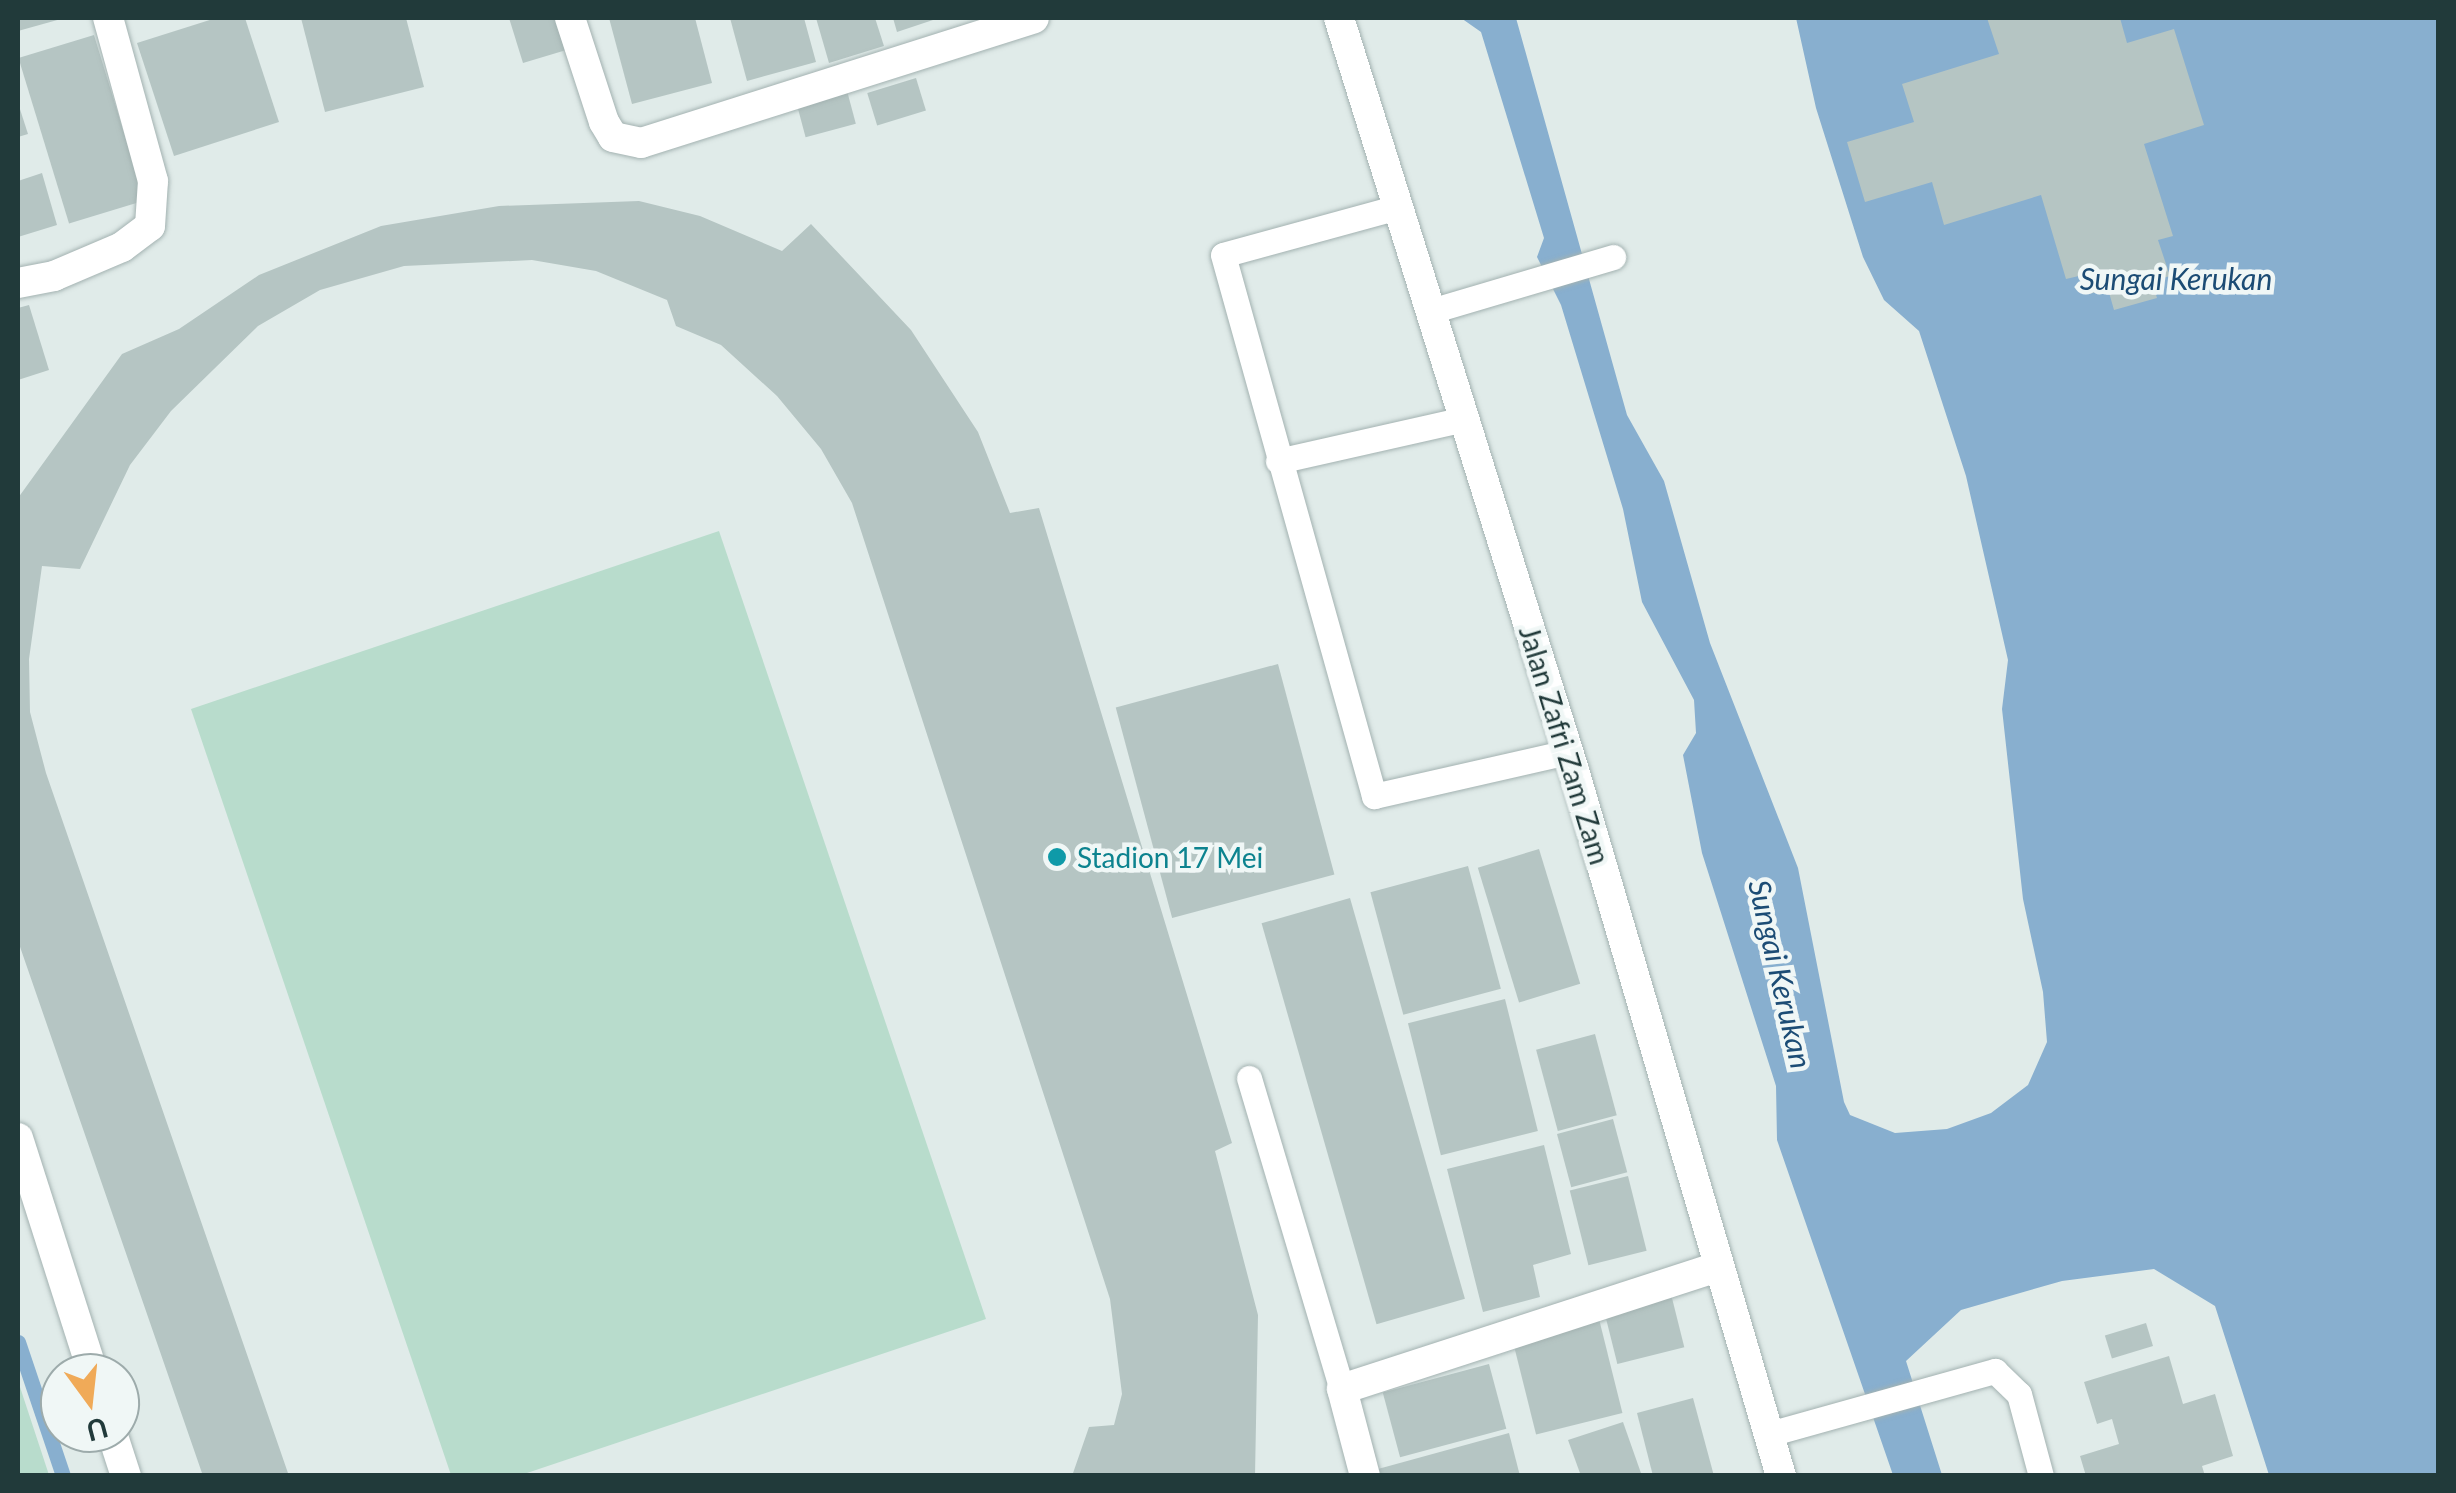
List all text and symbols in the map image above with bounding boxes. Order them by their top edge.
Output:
water label: Sungai Kerukan [2080,260,2272,296]
street label: Jalan Zafri Zam Zam [1513,622,1617,868]
place label: Stadion 17 Mei [1077,840,1263,874]
marker: Stadion 17 Mei [1046,846,1068,868]
water label: Sungai Kerukan [1742,876,1820,1072]
north arrow [40,1353,140,1453]
text: U [83,1411,112,1449]

